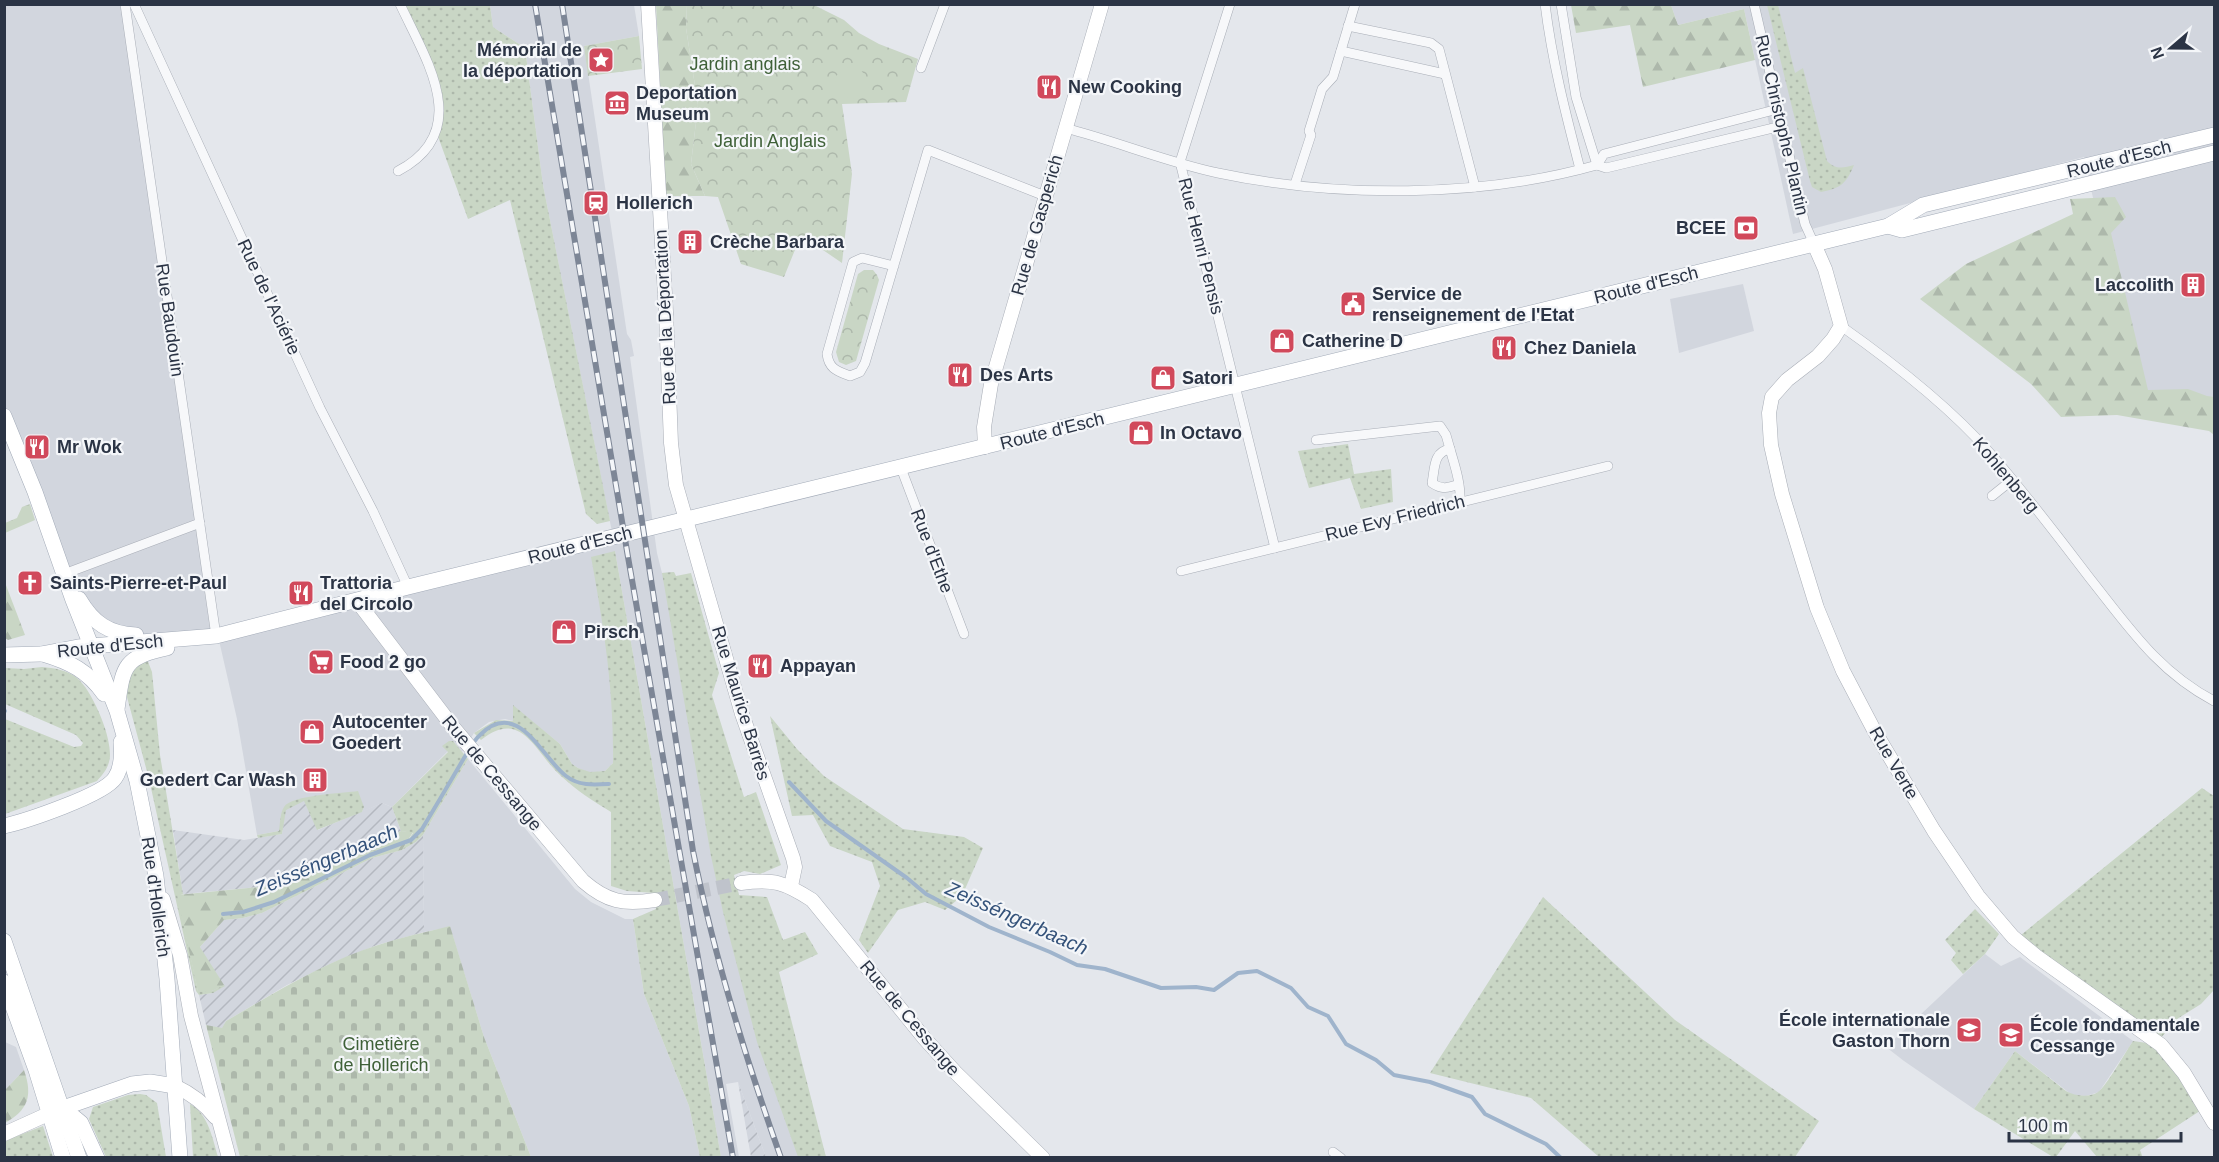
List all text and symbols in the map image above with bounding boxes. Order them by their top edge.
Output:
north arrow [2141,18,2201,78]
street label: Rue Christophe Plantin [1751,33,1813,217]
place label: Mémorial de la déportation [463,40,582,81]
place icon: Mémorial de la déportation [586,45,616,75]
text: N [2147,45,2167,61]
park label: Jardin anglais [689,54,801,74]
restaurant icon: New Cooking [1034,72,1064,102]
place label: New Cooking [1068,77,1182,97]
place label: Deportation Museum [636,83,737,124]
museum icon: Deportation Museum [602,88,632,118]
park label: Jardin Anglais [714,131,826,151]
street label: Route d'Esch [2065,136,2173,182]
street label: Rue de Gasperich [1007,153,1067,297]
street label: Rue Henri Pensis [1174,176,1228,316]
station icon: Hollerich [581,188,611,218]
place label: Hollerich [616,193,693,213]
bank icon: BCEE [1731,213,1761,243]
place label: BCEE [1676,218,1726,238]
building icon: Crèche Barbara [675,227,705,257]
street label: Rue de la Déportation [650,229,680,405]
place label: Crèche Barbara [710,232,845,252]
street label: Rue de l'Aciérie [233,236,305,358]
street label: Rue Baudouin [152,262,188,378]
street label: Route d'Esch [1592,262,1700,308]
building icon: Laccolith [2178,270,2208,300]
place label: Laccolith [2095,275,2174,295]
place label: Service de renseignement de l'Etat [1372,284,1574,325]
public building icon: Service de renseignement de l'Etat [1338,289,1368,319]
shop icon: Catherine D [1267,326,1297,356]
place label: Catherine D [1302,331,1403,351]
restaurant icon: Chez Daniela [1489,333,1519,363]
place label: Chez Daniela [1524,338,1637,358]
restaurant icon: Des Arts [945,360,975,390]
shop icon: Satori [1148,363,1178,393]
place label: Des Arts [980,365,1053,385]
place label: Satori [1182,368,1233,388]
street label: Route d'Esch [998,408,1106,454]
shop icon: In Octavo [1126,418,1156,448]
place label: In Octavo [1160,423,1242,443]
restaurant icon: Mr Wok [22,432,52,462]
street label: Kohlenberg [1969,433,2043,517]
place label: Mr Wok [57,437,123,457]
street label: Rue Evy Friedrich [1323,491,1467,545]
street label: Rue d'Ethe [907,506,957,596]
street label: Route d'Esch [526,522,634,568]
church icon: Saints-Pierre-et-Paul [15,568,45,598]
place label: Saints-Pierre-et-Paul [50,573,227,593]
place label: Trattoria del Circolo [320,573,413,614]
restaurant icon: Trattoria del Circolo [286,578,316,608]
shop icon: Pirsch [549,617,579,647]
place label: Pirsch [584,622,639,642]
street label: Rue Maurice Barrès [708,624,774,782]
street label: Route d'Esch [56,630,164,662]
supermarket icon: Food 2 go [306,647,336,677]
restaurant icon: Appayan [745,651,775,681]
place label: Food 2 go [340,652,426,672]
place label: Appayan [780,656,856,676]
street label: Rue de Cessange [438,711,546,835]
place label: Autocenter Goedert [332,712,427,753]
shop icon: Autocenter Goedert [297,717,327,747]
street label: Rue Verte [1865,723,1923,803]
building icon: Goedert Car Wash [300,765,330,795]
place label: Goedert Car Wash [140,770,296,790]
water label: Zeisséngerbaach [250,820,401,900]
street label: Rue d'Hollerich [138,835,174,959]
water label: Zeisséngerbaach [942,876,1092,959]
street label: Rue de Cessange [856,956,964,1080]
place label: École internationale Gaston Thorn [1779,1009,1950,1051]
place label: École fondamentale Cessange [2030,1014,2200,1056]
school or university icon: École internationale Gaston Thorn [1954,1015,1984,1045]
school or university icon: École fondamentale Cessange [1996,1020,2026,1050]
park label: Cimetière de Hollerich [333,1034,429,1075]
scale bar [2009,1105,2182,1143]
text: 100 m [2018,1116,2068,1136]

